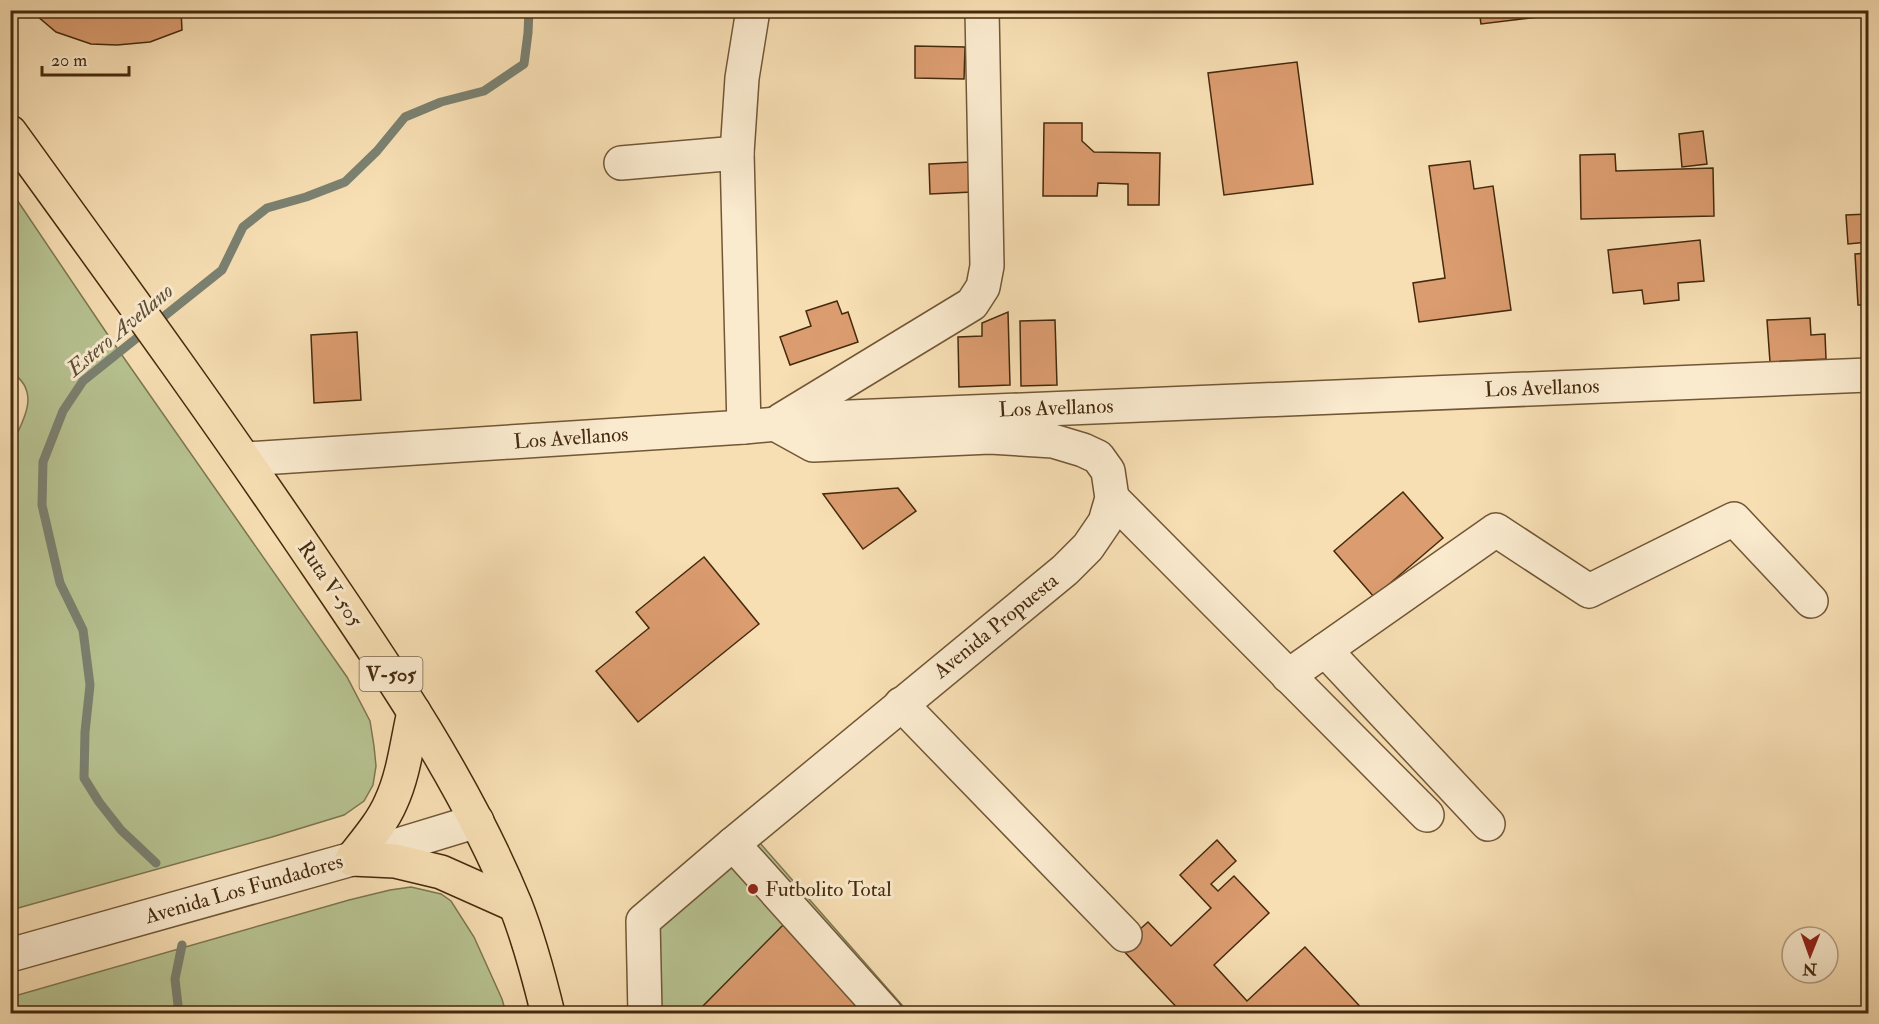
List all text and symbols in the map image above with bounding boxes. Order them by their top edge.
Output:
scale bar [42,39,129,77]
text: 20 m [51,49,87,72]
water label: Estero Avellano [59,277,179,384]
street label: Los Avellanos [1484,373,1600,403]
street label: Los Avellanos [998,393,1114,423]
street label: Los Avellanos [513,421,629,455]
street label: Ruta V-505 [291,536,369,633]
street label: Avenida Propuesta [927,567,1064,685]
road number: V-505 [360,657,422,691]
street label: Avenida Los Fundadores [141,848,346,930]
place label: Futbolito Total [765,876,892,903]
marker: Futbolito Total [746,882,760,896]
north arrow [1780,925,1840,985]
text: N [1802,959,1818,979]

